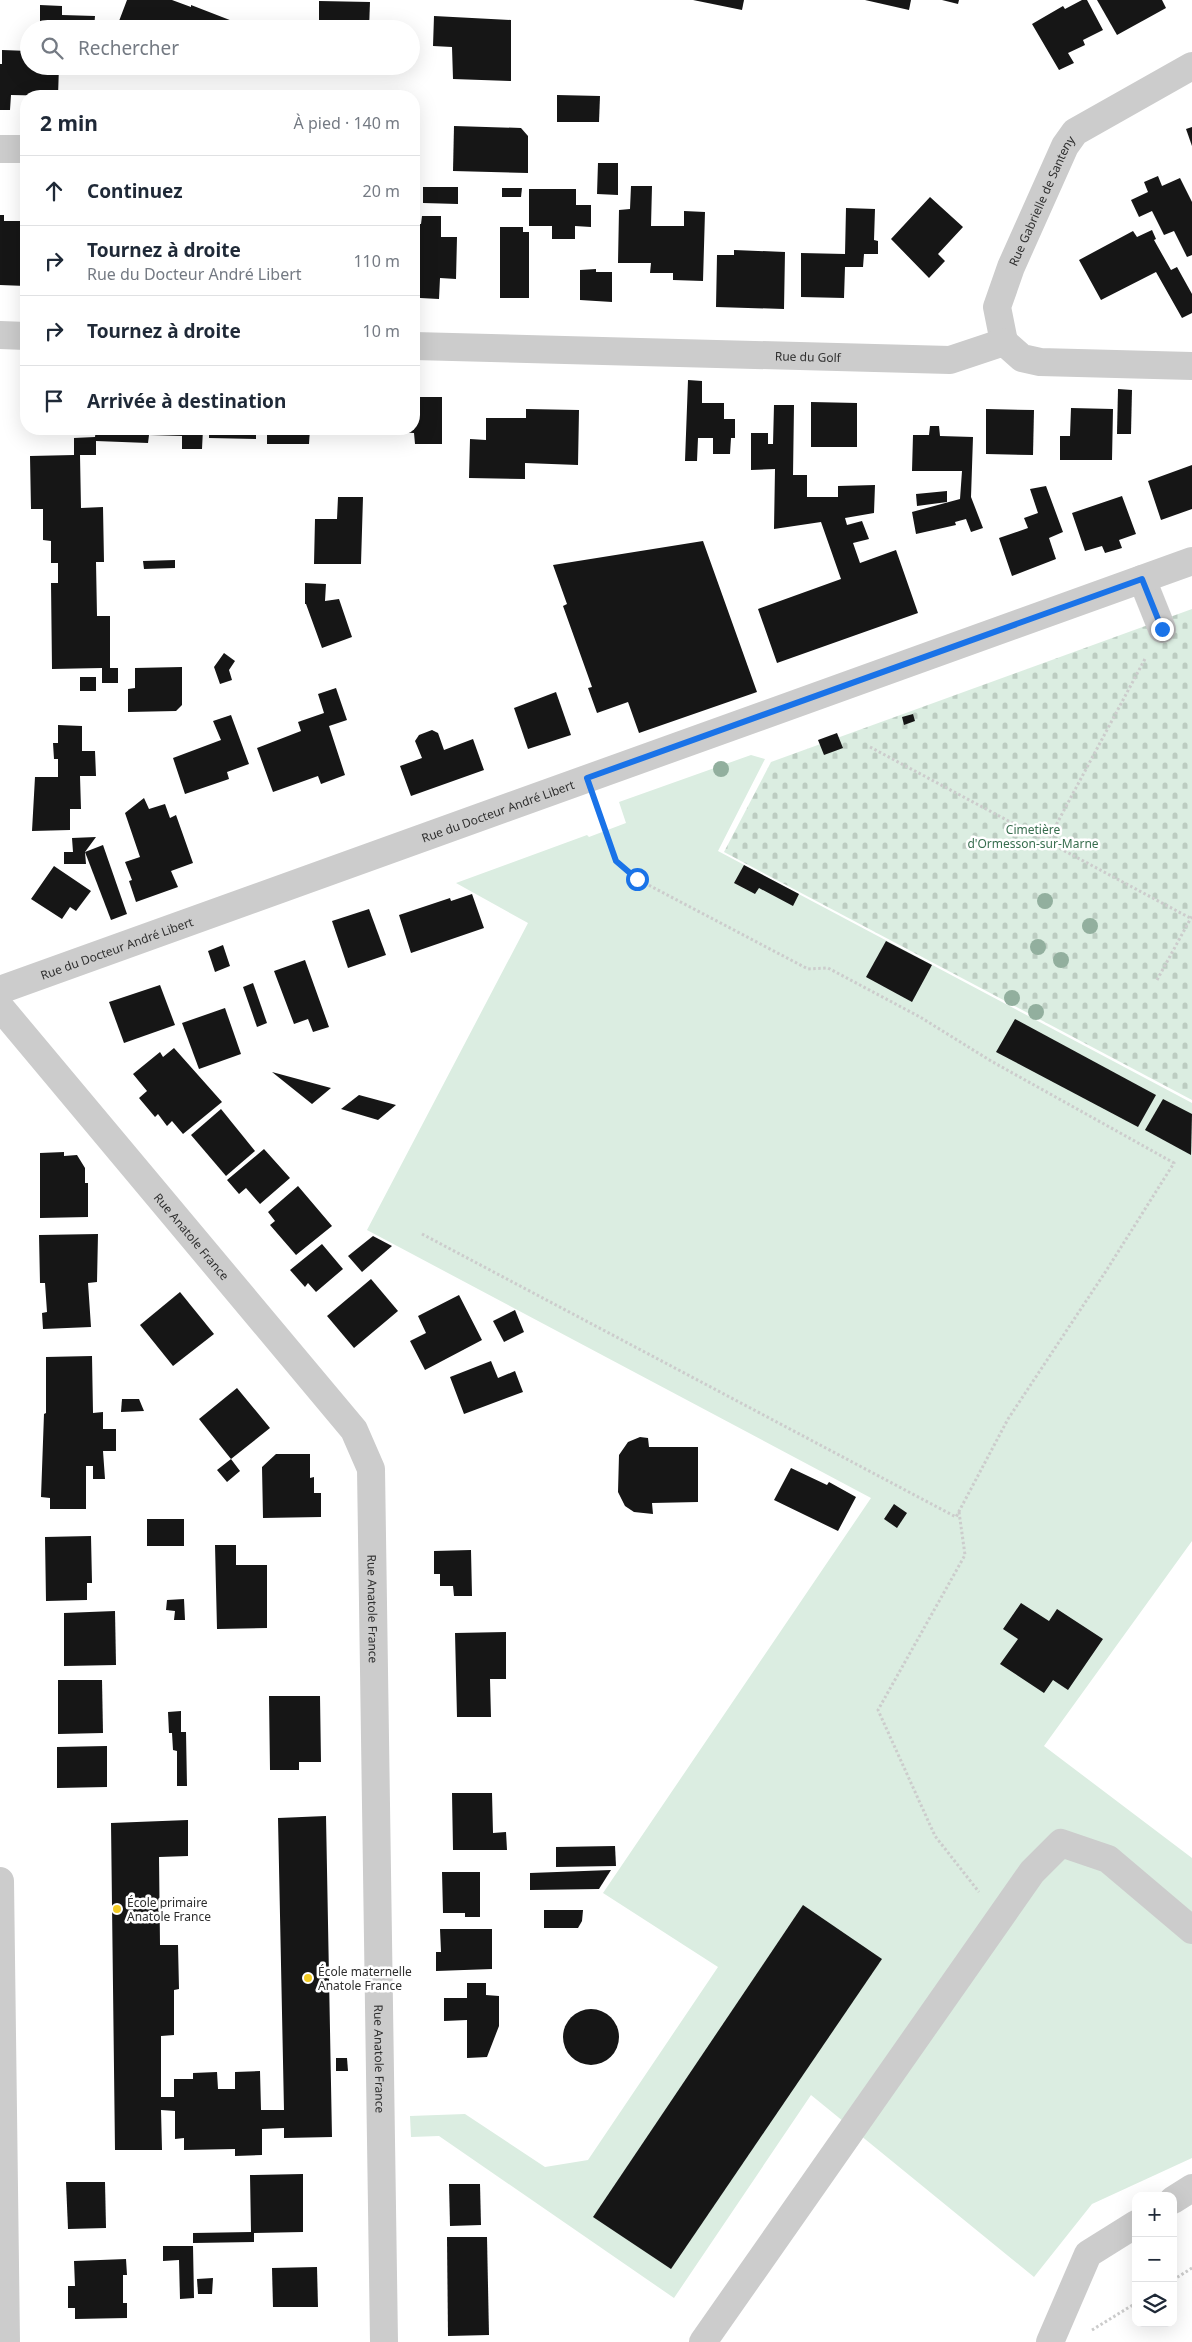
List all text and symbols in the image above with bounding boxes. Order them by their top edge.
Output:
search box [20,20,420,75]
icon: search [38,34,66,62]
text: Rechercher [78,35,179,61]
text: 2 min [40,109,98,137]
text: À pied · 140 m [294,112,400,134]
street label: Rue Gabrielle de Santeny [1004,131,1079,268]
icon: ahead [40,177,68,205]
text: Continuez [87,178,183,204]
text: 20 m [363,180,400,202]
text: Tournez à droite [87,237,241,263]
icon: right [40,247,68,275]
text: 110 m [353,250,400,272]
text: Rue du Docteur André Libert [87,263,302,285]
icon: right [40,317,68,345]
text: Tournez à droite [87,318,241,344]
text: 10 m [363,320,400,342]
street label: Rue du Golf [775,347,842,366]
icon: arrive [40,387,68,415]
text: Arrivée à destination [87,388,286,414]
route end [1151,618,1174,641]
street label: Rue du Docteur André Libert [419,775,577,846]
park label: Cimetière d'Ormesson-sur-Marne [967,821,1099,852]
route start [626,868,649,891]
street label: Rue du Docteur André Libert [38,912,196,983]
street label: Rue Anatole France [150,1189,234,1284]
street label: Rue Anatole France [364,1554,382,1664]
place label: École primaire Anatole France [127,1894,211,1925]
marker: École primaire Anatole France [111,1903,123,1915]
place label: École maternelle Anatole France [318,1963,412,1994]
marker: École maternelle Anatole France [302,1972,314,1984]
street label: Rue Anatole France [370,2004,389,2114]
map controls [1132,2192,1177,2327]
button: + [1132,2192,1177,2237]
button: − [1132,2237,1177,2282]
button: layers [1132,2282,1177,2327]

